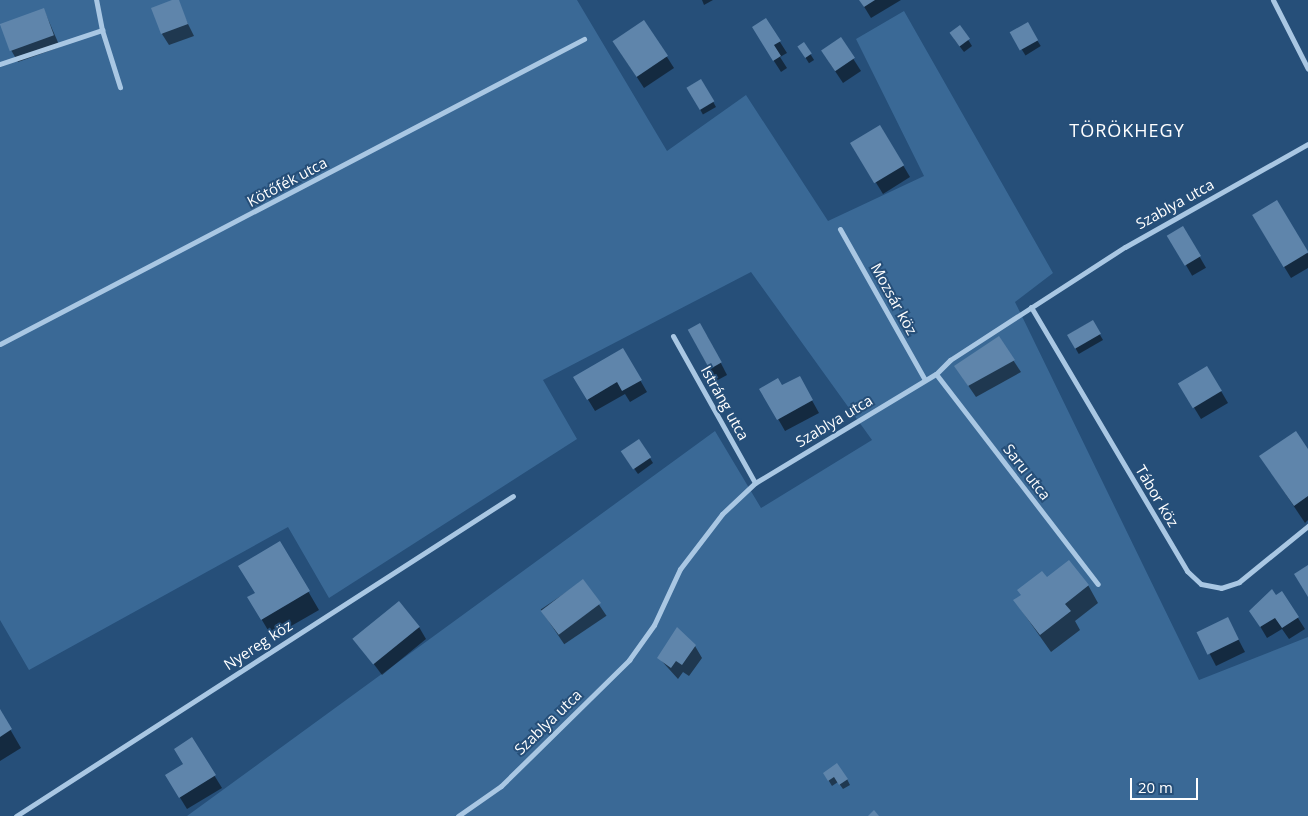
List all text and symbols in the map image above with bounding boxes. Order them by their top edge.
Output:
district label: TÖRÖKHEGY [1068,119,1186,141]
street label: Kötőfék utca [244,153,330,211]
street label: Szablya utca [1133,175,1217,233]
street label: Mozsár köz [867,260,921,338]
street label: Istráng utca [697,363,753,443]
street label: Szablya utca [792,391,876,451]
street label: Saru utca [1000,441,1054,503]
street label: Tábor köz [1132,462,1182,530]
street label: Nyereg köz [220,616,296,674]
street label: Szablya utca [511,686,585,758]
scale bar [1133,768,1200,800]
text: 20 m [1138,777,1173,797]

